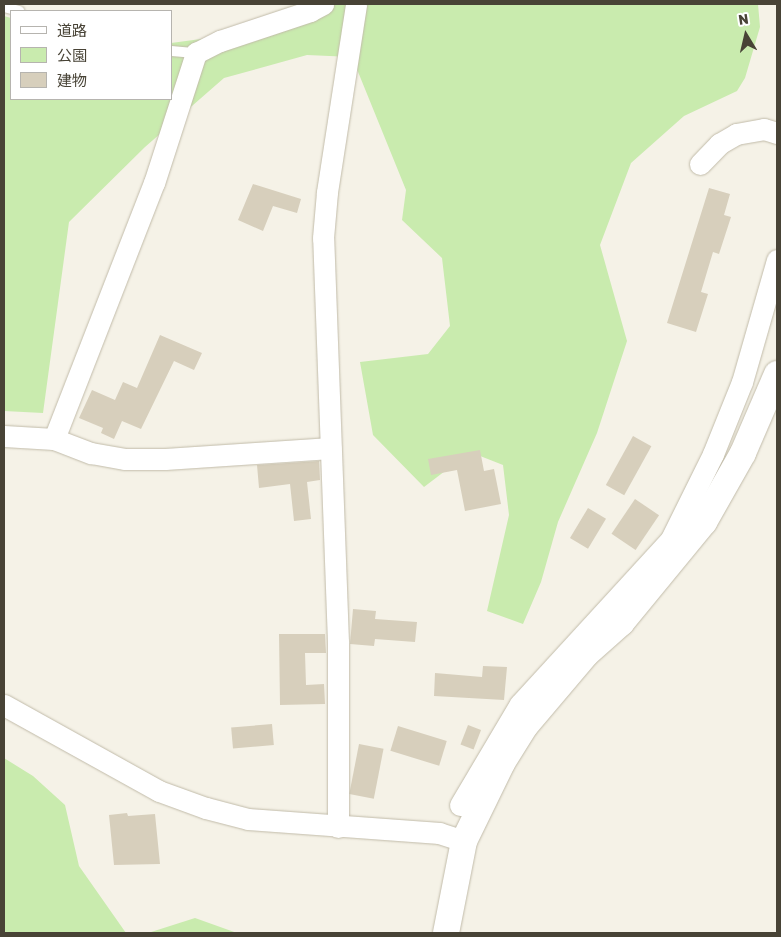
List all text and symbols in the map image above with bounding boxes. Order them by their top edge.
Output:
legend [10,10,172,100]
north arrow [721,10,771,60]
text: N [737,11,750,29]
text: 道路 [57,22,87,40]
text: 公園 [57,47,87,65]
text: 建物 [57,72,87,90]

